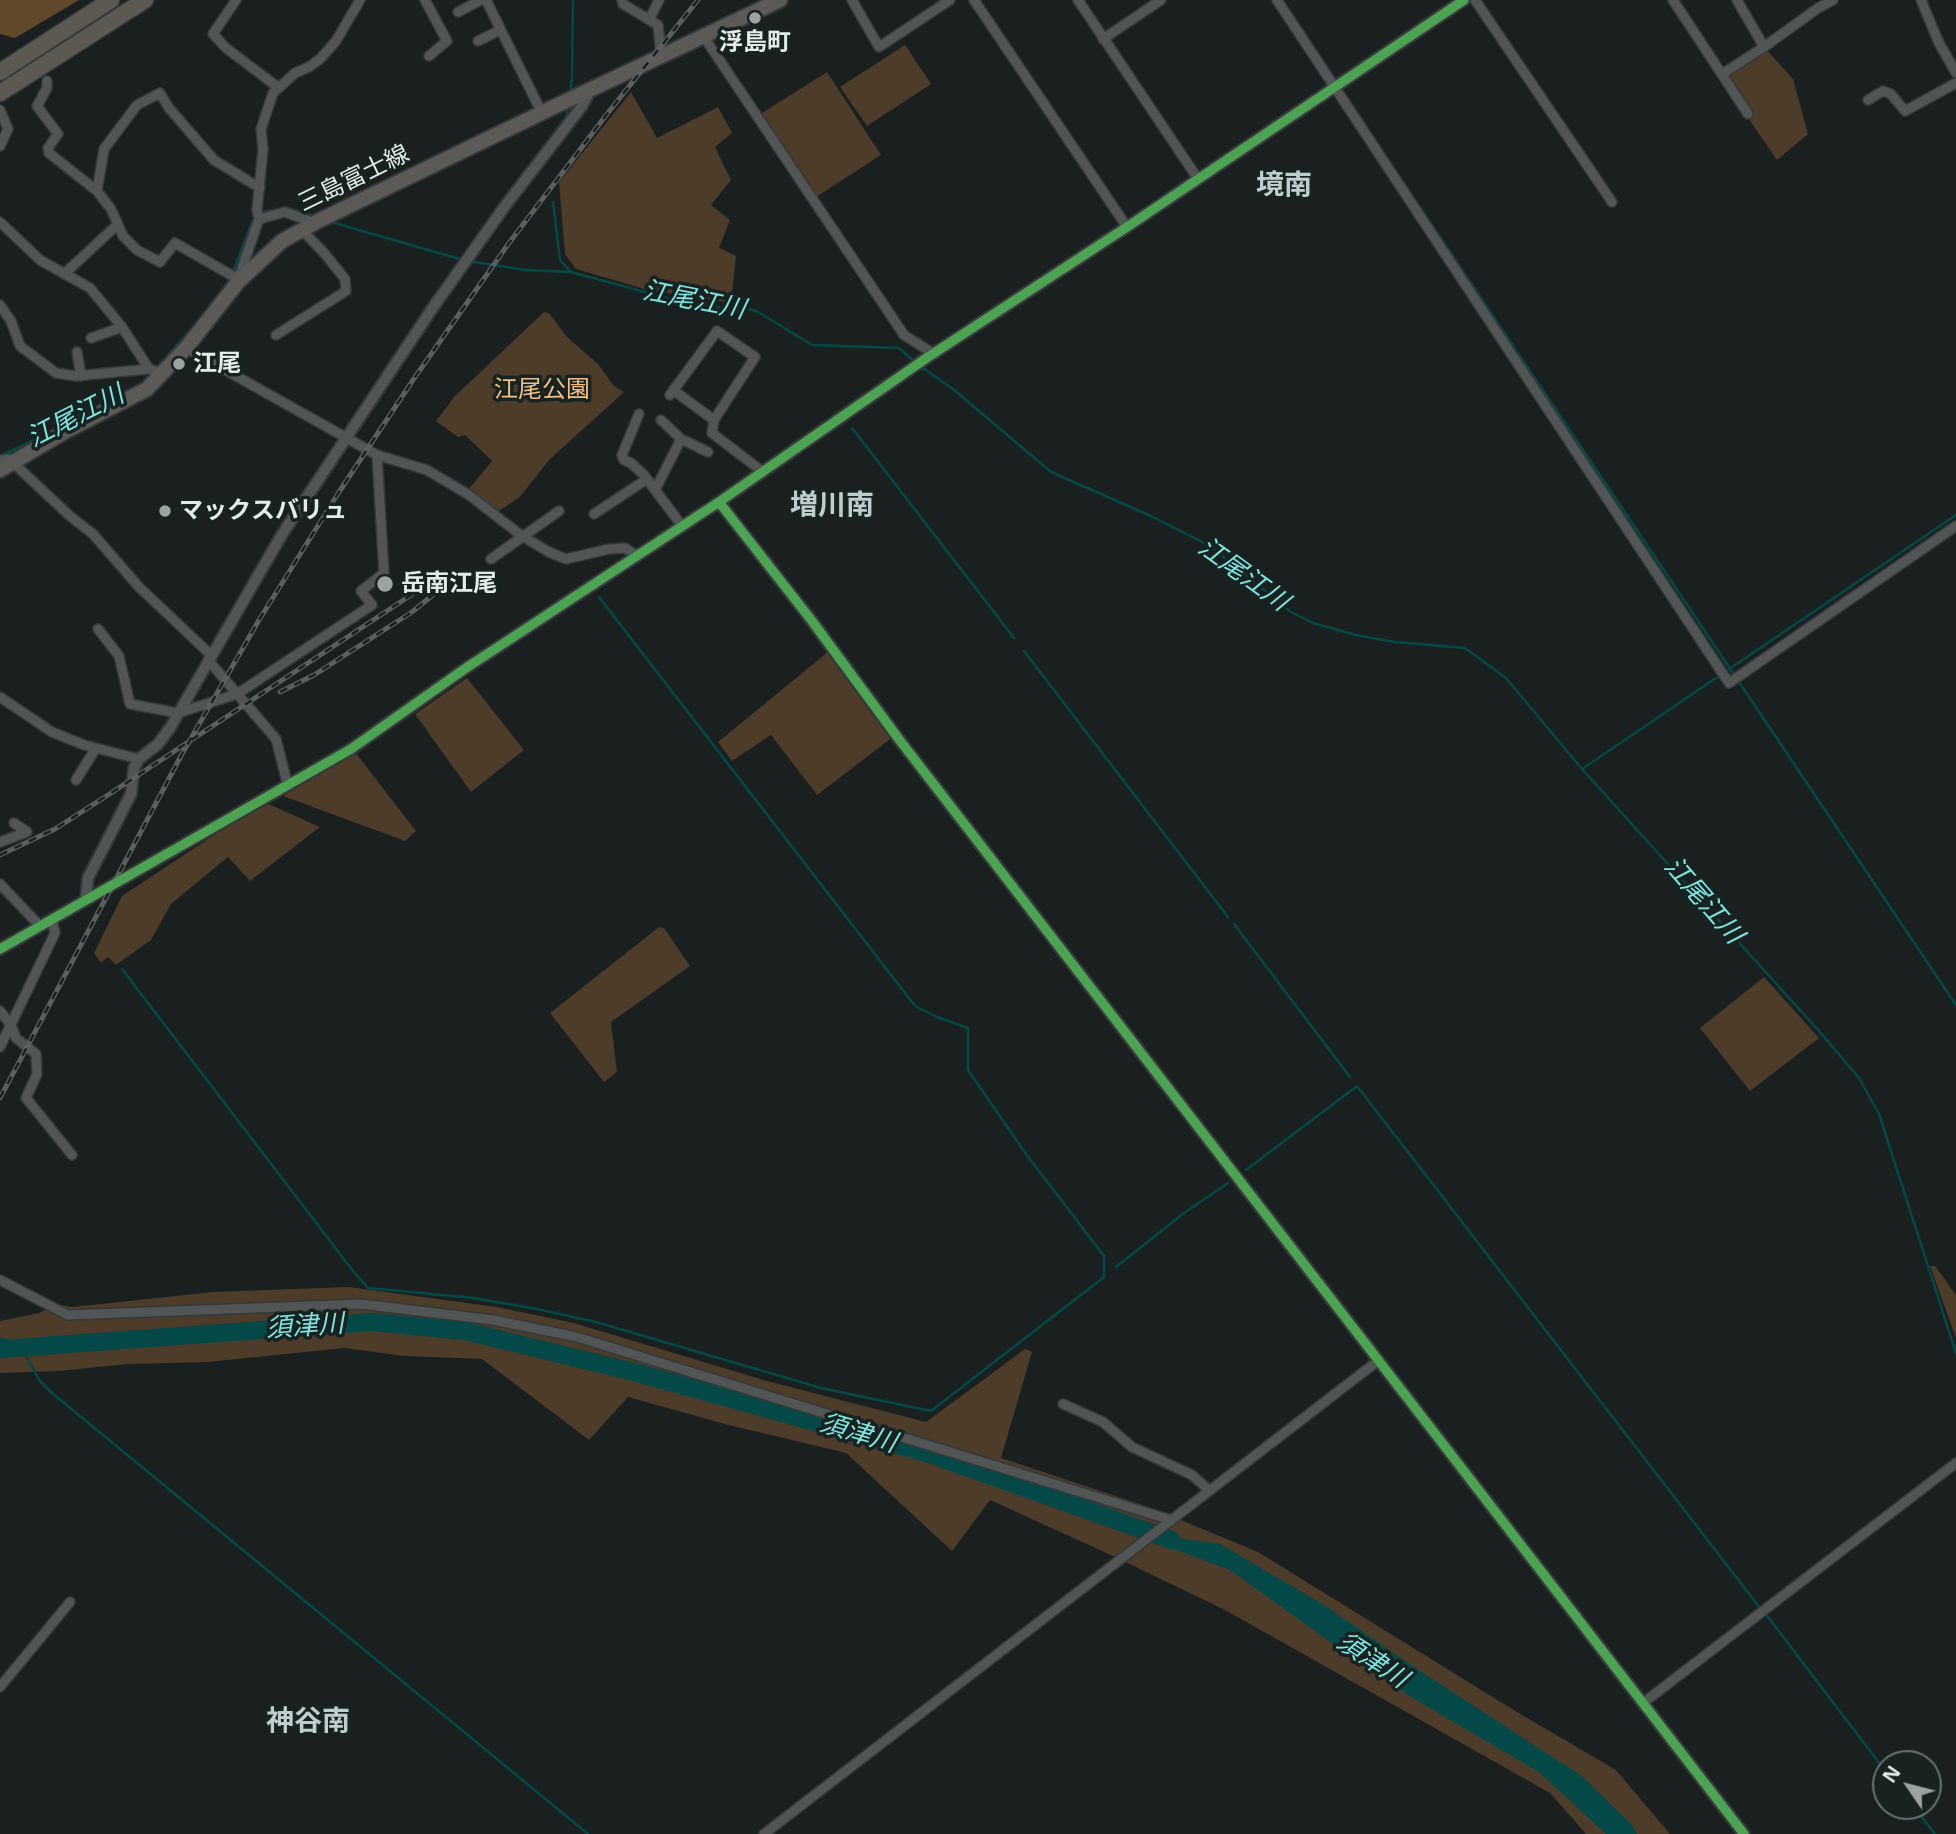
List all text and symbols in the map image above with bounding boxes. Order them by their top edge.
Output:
marker: 浮島町 [747,10,763,26]
place label: 浮島町 [719,29,791,57]
street label: 三島富士線 [294,140,414,218]
district label: 境南 [1256,169,1312,203]
water label: 江尾江川 [640,276,748,326]
place label: 江尾 [193,350,241,378]
marker: 江尾 [171,356,187,372]
park label: 江尾公園 [494,376,590,404]
water label: 江尾江川 [23,379,129,455]
district label: 増川南 [790,489,874,523]
place label: マックスバリュ [179,497,347,525]
marker: マックスバリュ [157,503,173,519]
water label: 江尾江川 [1192,532,1294,618]
place label: 岳南江尾 [401,570,497,598]
marker: 岳南江尾 [375,574,395,594]
water label: 江尾江川 [1657,852,1749,950]
water label: 須津川 [265,1309,345,1345]
water label: 須津川 [816,1408,900,1460]
water label: 須津川 [1331,1627,1413,1695]
district label: 神谷南 [266,1705,350,1739]
north arrow [1872,1750,1942,1820]
text: N [1876,1760,1907,1788]

